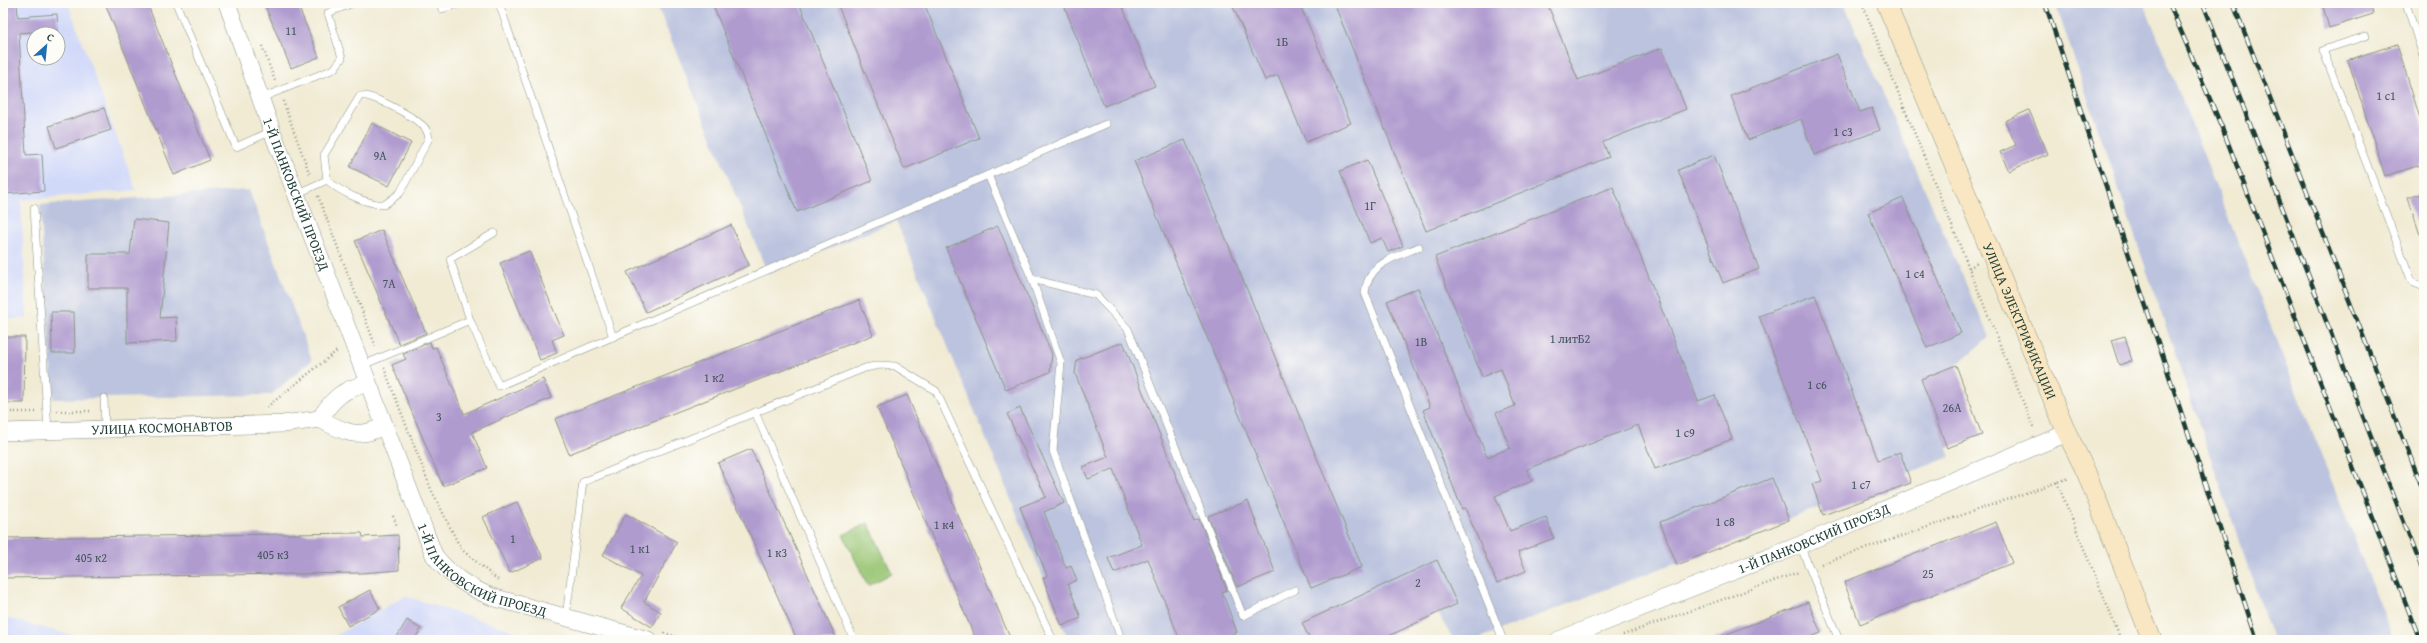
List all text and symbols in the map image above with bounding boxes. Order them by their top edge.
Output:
house number: 11 [285,22,297,39]
north arrow [26,26,66,66]
text: С [44,29,57,46]
house number: 1Б [1276,33,1288,50]
house number: 1 c1 [2376,87,2396,104]
street label: 1-Й ПАНКОВСКИЙ ПРОЕЗД [258,115,334,273]
house number: 1 с3 [1833,123,1853,140]
house number: 9А [373,147,387,164]
house number: 1Г [1364,197,1376,214]
street label: УЛИЦА ЭЛЕКТРИФИКАЦИИ [1978,239,2062,403]
house number: 1 с4 [1905,265,1925,282]
house number: 7А [382,275,396,292]
house number: 1 литБ2 [1550,330,1590,347]
house number: 1В [1415,333,1427,350]
house number: 1 к2 [704,369,724,386]
house number: 1 с6 [1807,376,1827,393]
house number: 26А [1943,399,1962,416]
house number: 3 [436,408,442,425]
street label: УЛИЦА КОСМОНАВТОВ [91,415,233,439]
house number: 1 с9 [1675,424,1695,441]
house number: 1 с7 [1851,476,1871,493]
street label: 1-Й ПАНКОВСКИЙ ПРОЕЗД [1735,499,1893,579]
house number: 1 с8 [1715,513,1735,530]
house number: 1 к4 [934,516,954,533]
street label: 1-Й ПАНКОВСКИЙ ПРОЕЗД [413,520,549,622]
house number: 1 [510,530,516,547]
house number: 1 к1 [630,540,650,557]
house number: 1 к3 [767,544,787,561]
house number: 405 к3 [257,546,289,563]
house number: 405 к2 [75,549,107,566]
house number: 25 [1922,565,1934,582]
house number: 2 [1415,574,1421,591]

